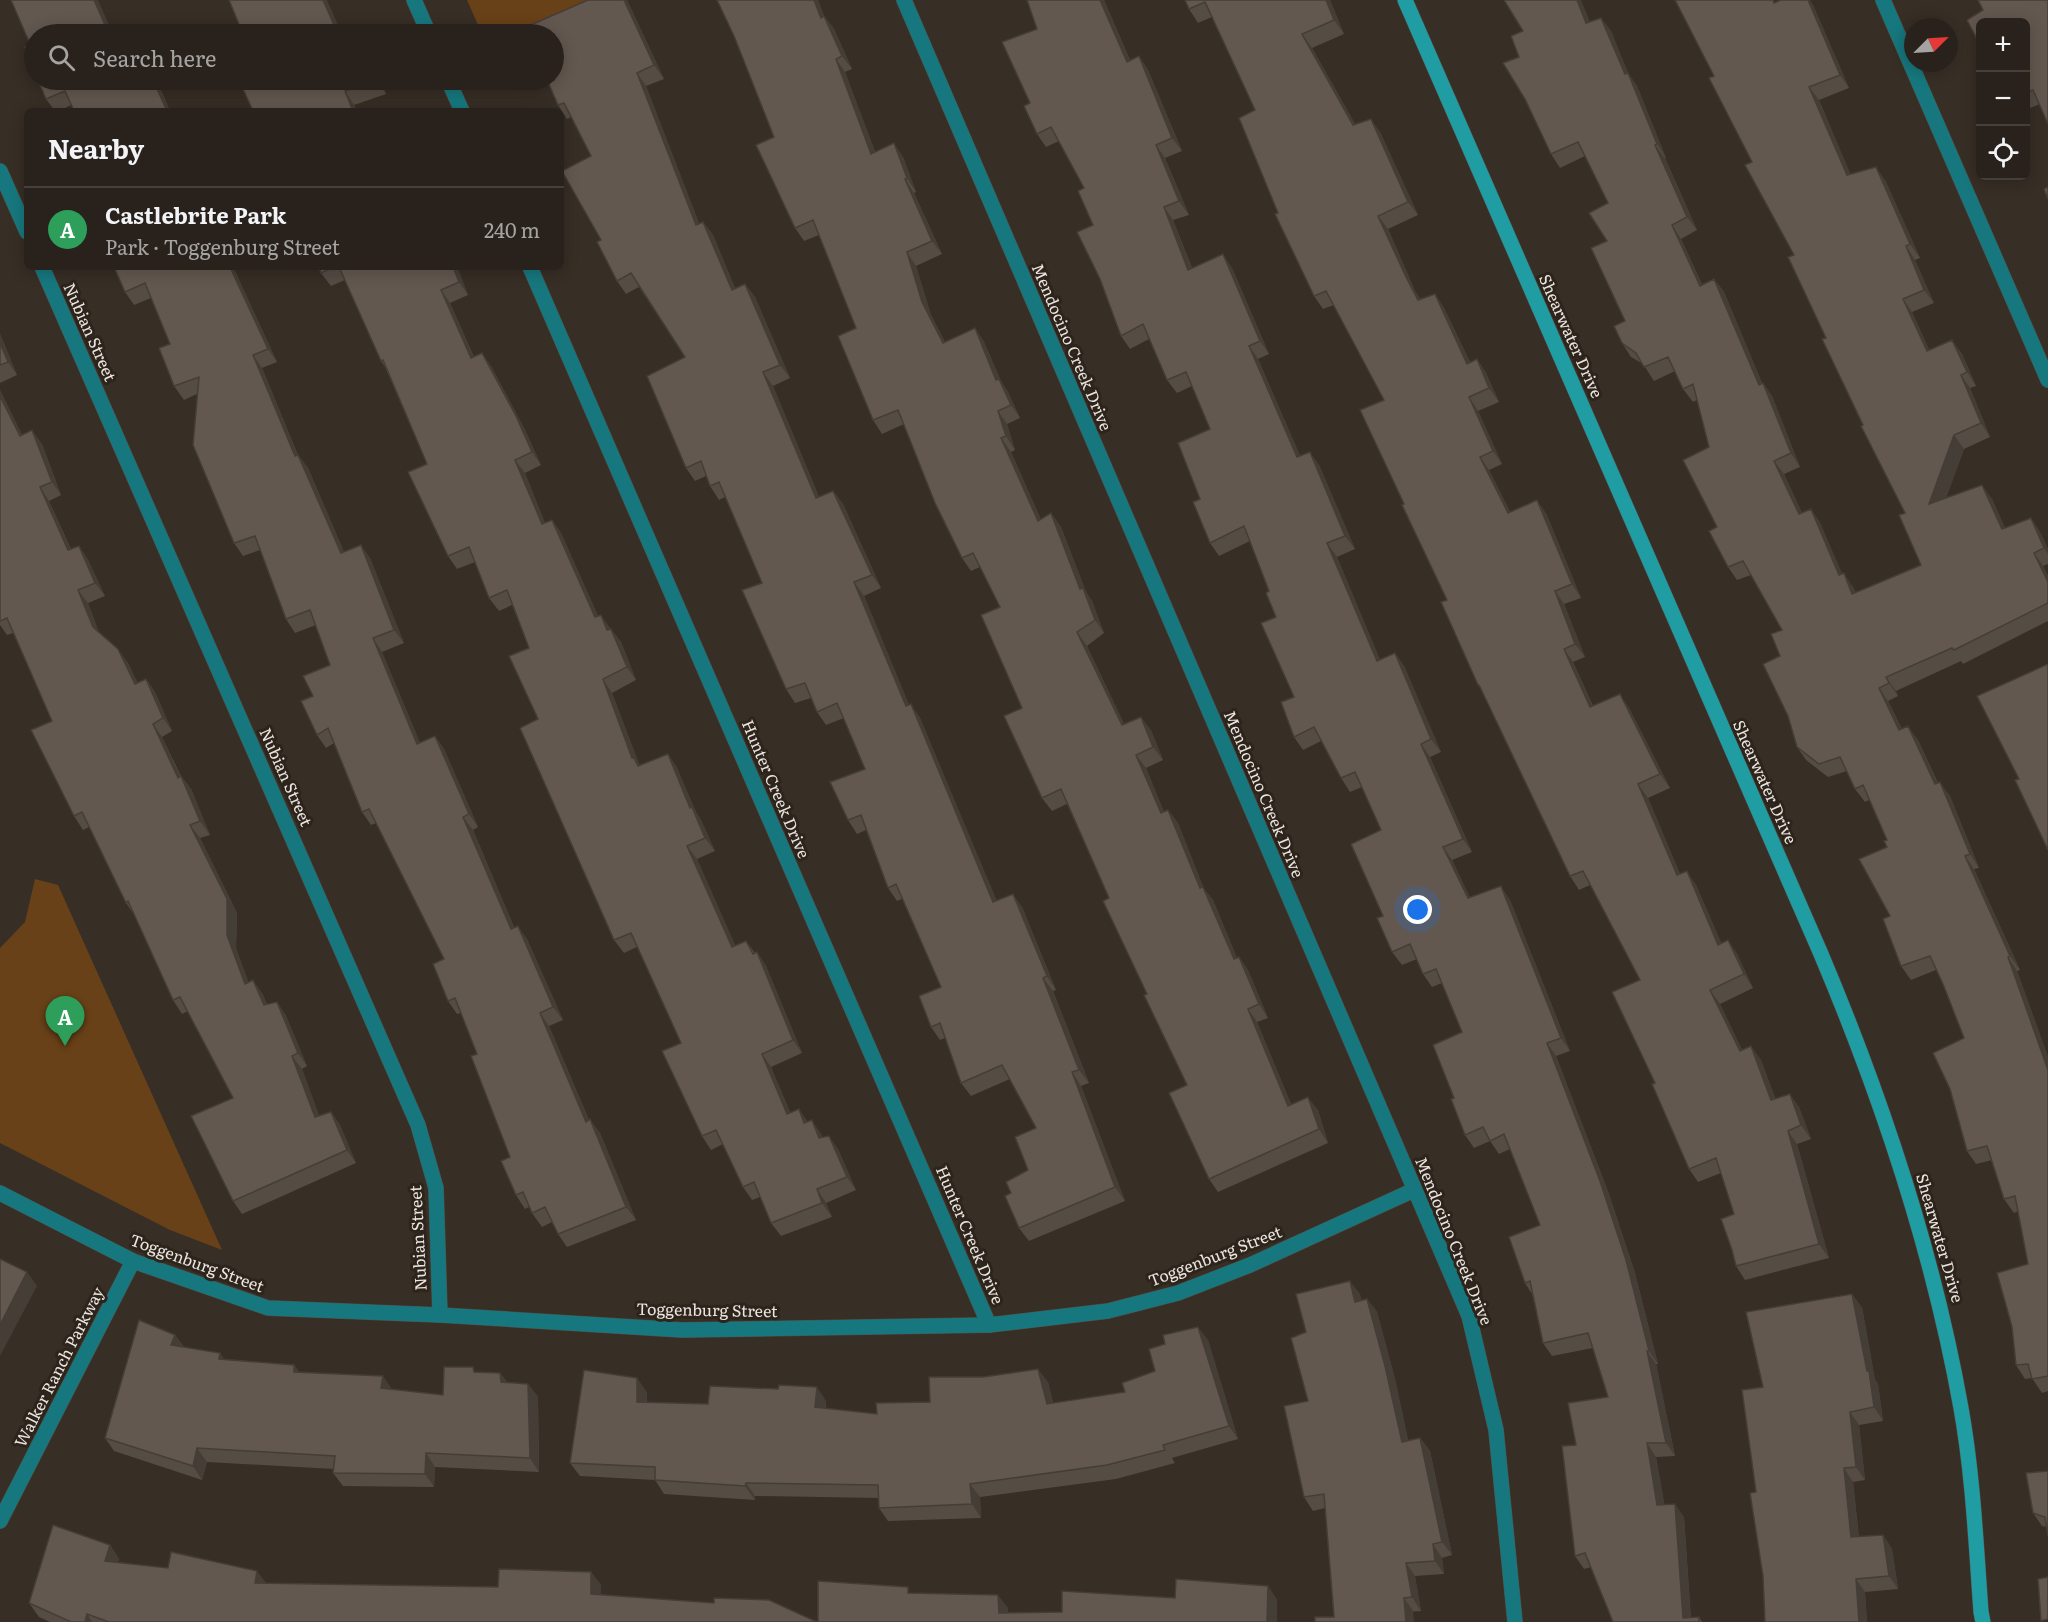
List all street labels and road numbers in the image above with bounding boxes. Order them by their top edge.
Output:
street label: Mendocino Creek Drive [1027,259,1119,434]
street label: Shearwater Drive [1534,270,1610,401]
street label: Nubian Street [58,278,124,385]
street label: Mendocino Creek Drive [1219,706,1311,881]
street label: Hunter Creek Drive [737,716,817,862]
street label: Shearwater Drive [1728,716,1804,847]
street label: Nubian Street [254,723,320,830]
street label: Mendocino Creek Drive [1410,1153,1500,1328]
street label: Hunter Creek Drive [931,1162,1011,1308]
street label: Shearwater Drive [1911,1170,1971,1305]
street label: Nubian Street [402,1184,432,1291]
street label: Toggenburg Street [1144,1218,1285,1292]
street label: Toggenburg Street [127,1227,268,1298]
street label: Walker Ranch Parkway [7,1282,109,1451]
street label: Toggenburg Street [636,1296,778,1322]

